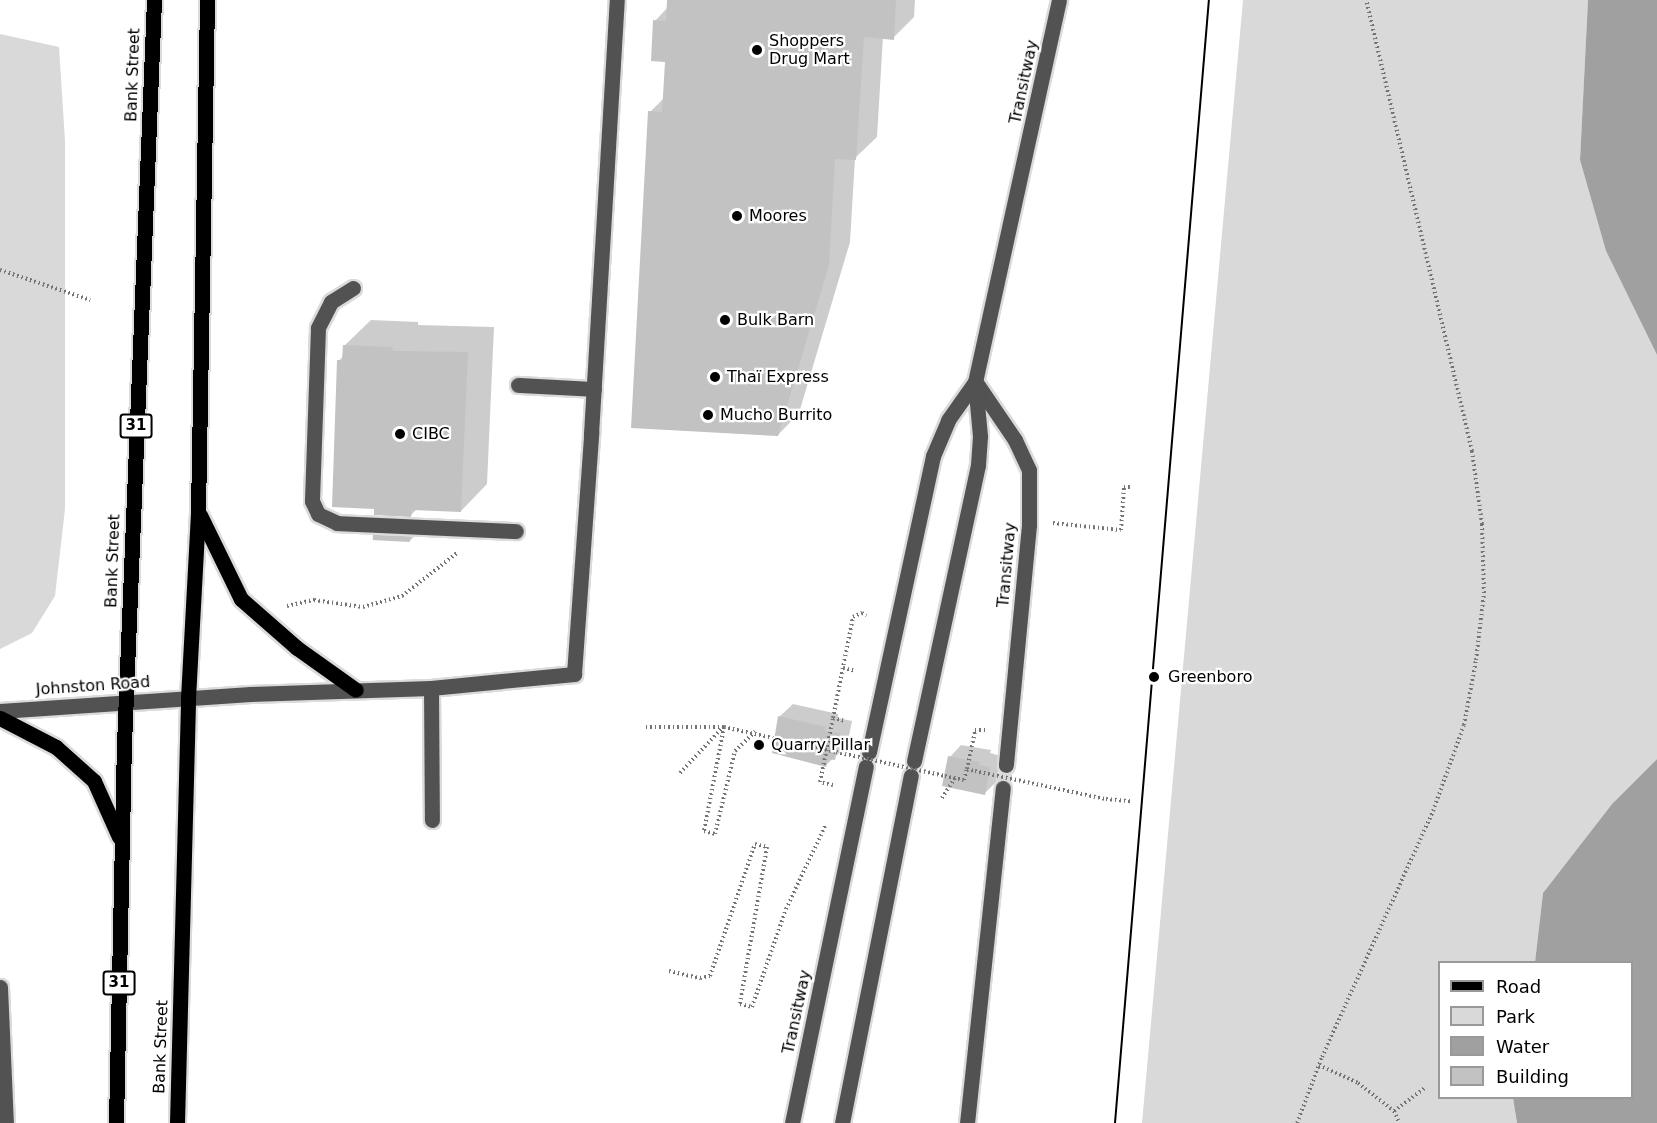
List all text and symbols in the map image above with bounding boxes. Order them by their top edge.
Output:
street label: Bank Street [122,28,144,122]
place label: Shoppers Drug Mart [769,31,850,69]
street label: Transitway [1006,38,1042,126]
marker: Shoppers Drug Mart [750,43,764,57]
place label: Moores [749,206,807,226]
marker: Moores [730,209,744,223]
place label: Bulk Barn [737,310,814,330]
marker: Bulk Barn [718,313,732,327]
place label: Thaï Express [727,367,829,387]
marker: Thaï Express [708,370,722,384]
place label: Mucho Burrito [720,405,832,425]
marker: Mucho Burrito [701,408,715,422]
road number: 31 [120,414,152,438]
place label: CIBC [412,424,450,444]
marker: CIBC [393,427,407,441]
street label: Bank Street [102,514,124,608]
street label: Transitway [994,522,1020,608]
place label: Greenboro [1168,667,1252,687]
marker: Greenboro [1145,668,1163,686]
street label: Johnston Road [35,672,151,700]
place label: Quarry Pillar [771,735,870,755]
marker: Quarry Pillar [752,738,766,752]
legend [1438,961,1633,1099]
street label: Transitway [779,968,815,1056]
road number: 31 [102,971,136,995]
text: Road [1496,976,1541,997]
street label: Bank Street [150,1000,172,1094]
text: Park [1496,1006,1535,1027]
text: Water [1496,1036,1549,1057]
text: Building [1496,1066,1569,1087]

